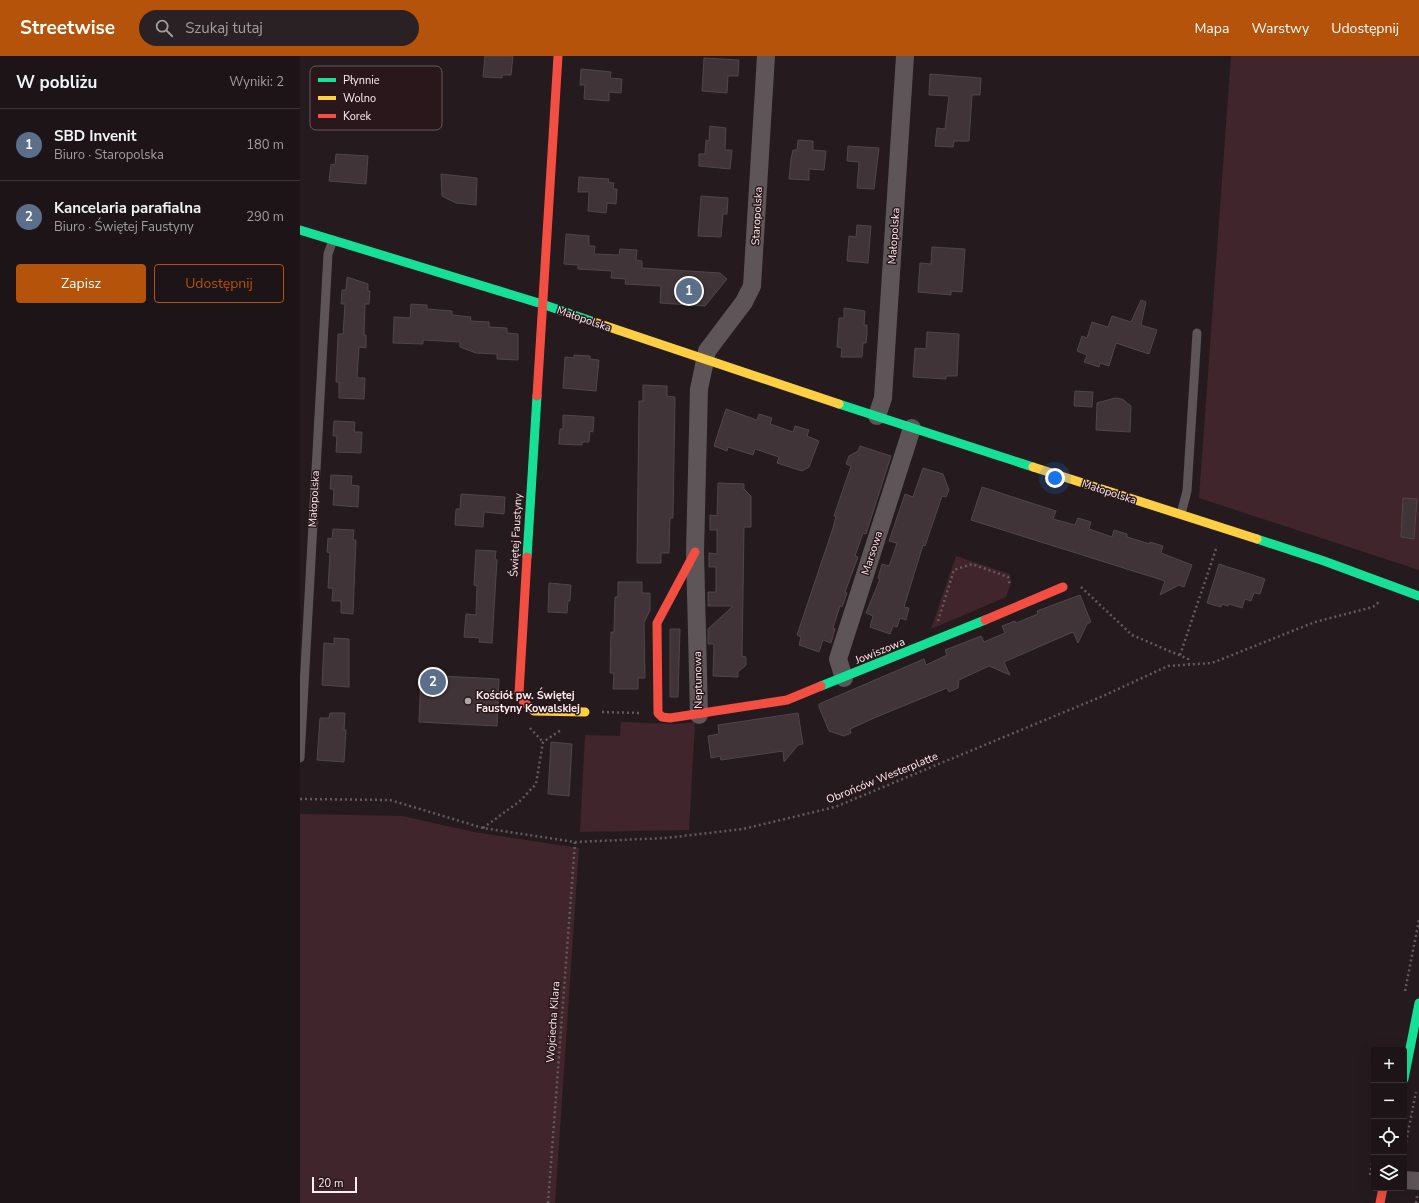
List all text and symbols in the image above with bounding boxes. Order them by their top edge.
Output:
search box [139,10,419,46]
text: Streetwise [20,15,115,41]
icon: search [153,17,175,39]
text: Szukaj tutaj [185,18,263,38]
text: Mapa [1194,19,1229,38]
text: Warstwy [1251,19,1309,38]
text: Udostępnij [1331,19,1399,38]
legend [310,66,442,130]
text: W pobliżu [16,71,97,94]
text: Wyniki: 2 [229,73,284,91]
text: Płynnie [343,73,380,88]
text: Wolno [343,91,376,106]
text: Korek [343,109,372,124]
text: SBD Invenit [54,126,136,146]
text: 1 [25,136,33,154]
text: 180 m [246,136,284,154]
text: Biuro · Staropolska [54,146,164,164]
street label: Staropolska [748,186,766,246]
text: Kancelaria parafialna [54,198,201,218]
street label: Małopolska [885,207,903,265]
text: 2 [25,208,33,226]
text: 290 m [246,208,284,226]
text: Biuro · Świętej Faustyny [54,218,194,236]
button: Zapisz [16,264,146,303]
button: Udostępnij [154,264,284,303]
pin: 1 [676,276,702,306]
street label: Małopolska [555,303,613,335]
your location [1045,468,1065,488]
street label: Małopolska [305,470,323,528]
street label: Małopolska [1080,476,1139,508]
street label: Świętej Faustyny [505,492,526,577]
street label: Marsowa [858,529,886,577]
street label: Jowiszowa [852,634,907,668]
street label: Neptunowa [690,651,706,709]
pin: 2 [420,667,446,697]
place label: Kościół pw. Świętej Faustyny Kowalskiej [476,687,580,716]
marker: Kościół pw. Świętej Faustyny Kowalskiej [463,696,473,706]
street label: Obrońców Westerplatte [824,749,940,807]
street label: Wojciecha Kilara [543,980,563,1063]
map controls [1371,1047,1407,1191]
button: + [1371,1047,1407,1083]
button: − [1371,1083,1407,1119]
button: locate [1371,1119,1407,1155]
button: layers [1371,1155,1407,1191]
scale bar [312,1175,357,1194]
text: 20 m [318,1176,343,1191]

